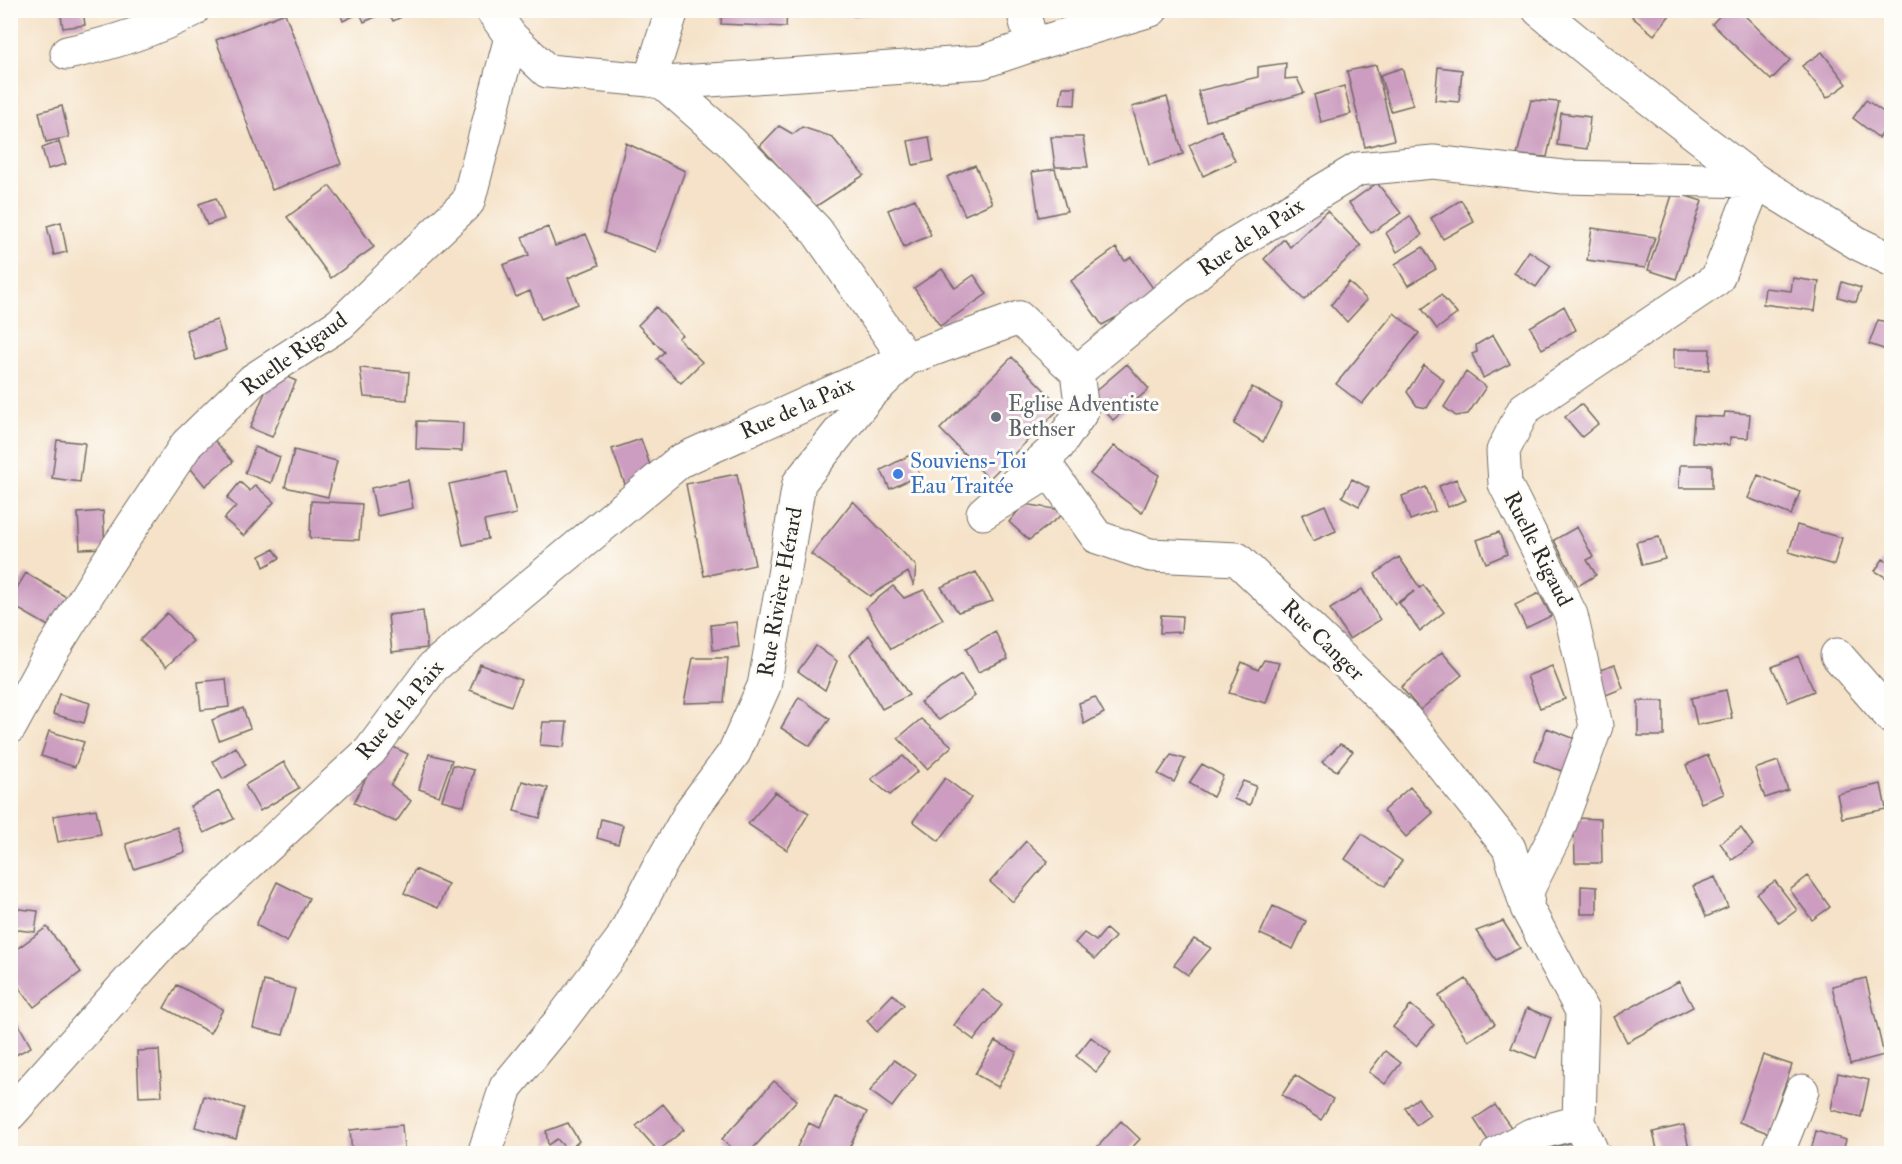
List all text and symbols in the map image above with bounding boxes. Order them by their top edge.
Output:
street label: Rue de la Paix [1193,191,1309,283]
street label: Ruelle Rigaud [235,306,353,402]
street label: Rue de la Paix [736,370,858,446]
place label: Eglise Adventiste Bethser [1008,390,1159,443]
marker: Eglise Adventiste Bethser [989,410,1003,424]
place label: Souviens-Toi Eau Traitée [910,447,1027,500]
marker: Souviens-Toi Eau Traitée [891,467,905,481]
street label: Ruelle Rigaud [1497,487,1579,611]
street label: Rue Rivière Hérard [751,505,809,679]
street label: Rue Canger [1275,593,1371,687]
street label: Rue de la Paix [350,654,450,766]

